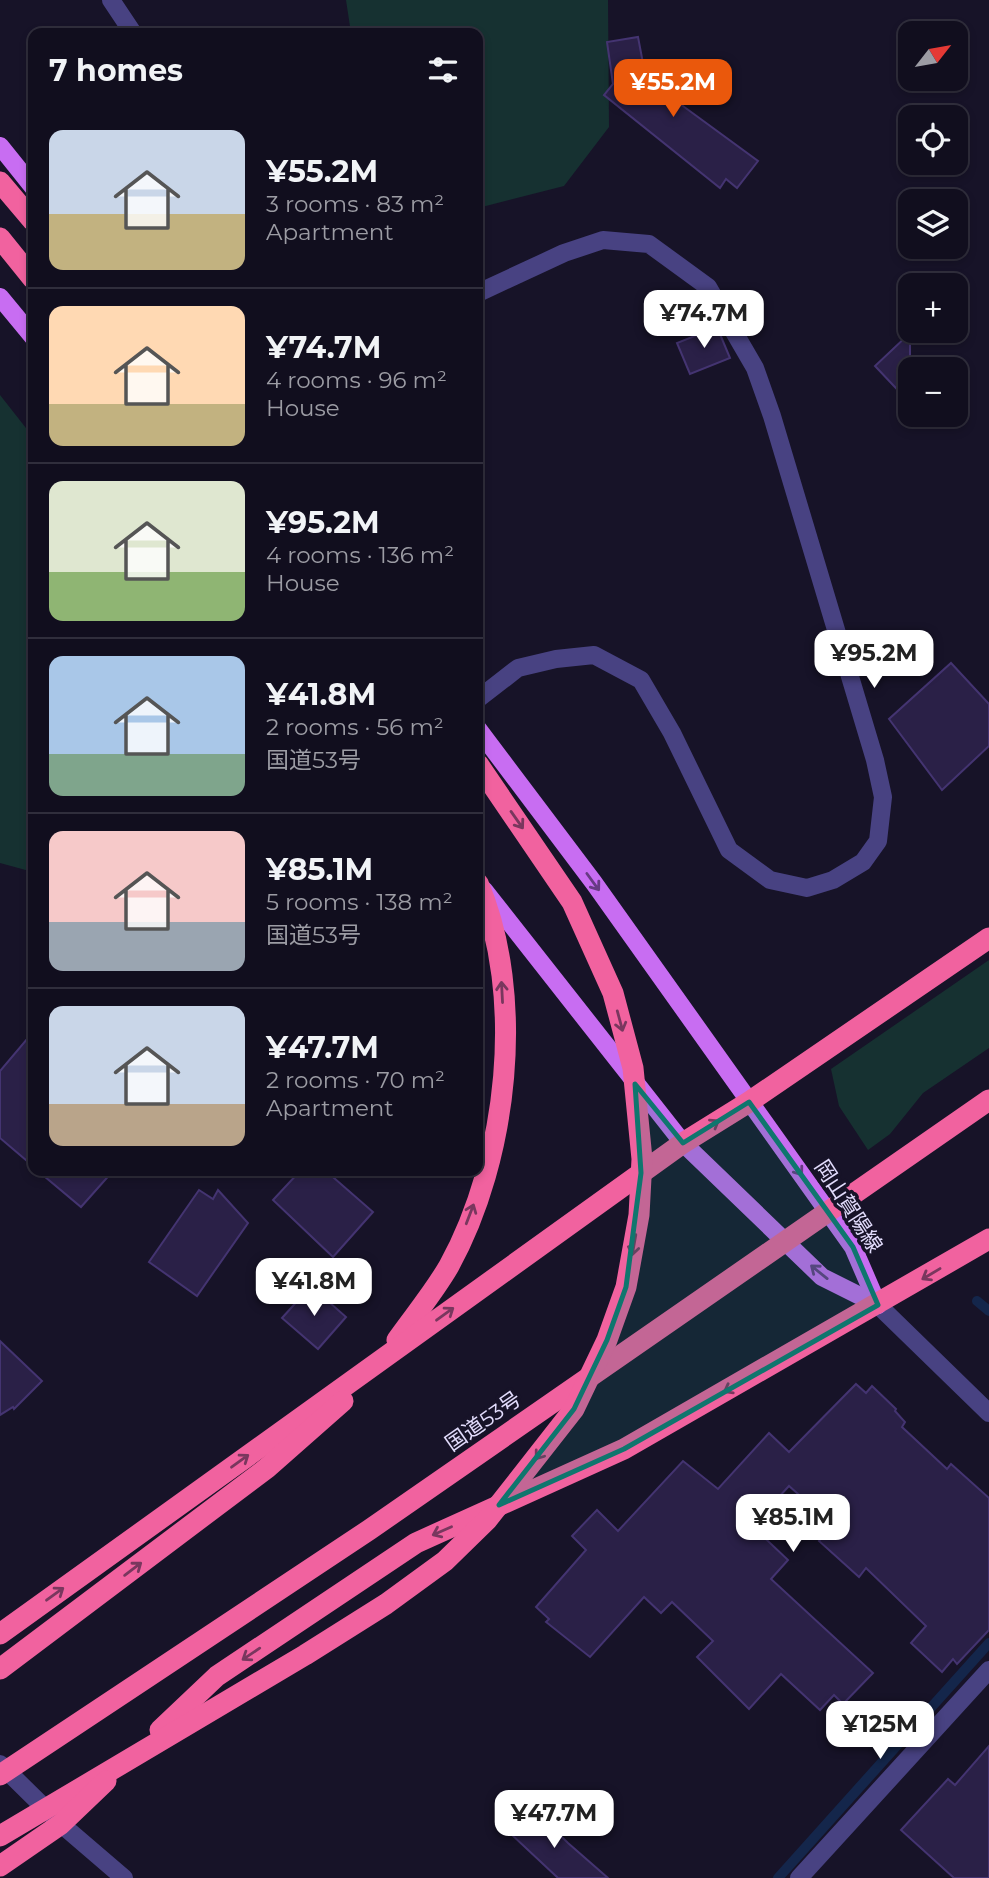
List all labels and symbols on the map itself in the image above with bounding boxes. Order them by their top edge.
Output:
north arrow [898,21,968,91]
pin: ¥55.2M [616,60,730,119]
pin: ¥74.7M [647,290,761,350]
pin: ¥95.2M [817,630,931,690]
one-way arrow [510,810,524,829]
one-way arrow [585,872,600,890]
one-way arrow [495,981,508,1003]
one-way arrow [615,1009,628,1031]
one-way arrow [700,1119,720,1133]
street label: 岡山賀陽線 [810,1155,888,1257]
one-way arrow [788,1157,803,1176]
one-way arrow [465,1204,478,1226]
one-way arrow [626,1233,640,1256]
pin: ¥41.8M [257,1258,371,1318]
one-way arrow [810,1265,828,1280]
one-way arrow [921,1267,941,1281]
one-way arrow [435,1307,454,1322]
one-way arrow [724,1380,744,1394]
street label: 国道53号 [440,1386,526,1456]
one-way arrow [535,1441,550,1459]
one-way arrow [230,1453,249,1468]
pin: ¥85.1M [736,1494,850,1554]
one-way arrow [432,1525,453,1538]
one-way arrow [123,1562,142,1576]
one-way arrow [45,1587,64,1601]
one-way arrow [242,1647,261,1661]
pin: ¥125M [831,1702,929,1761]
pin: ¥47.7M [497,1790,611,1850]

